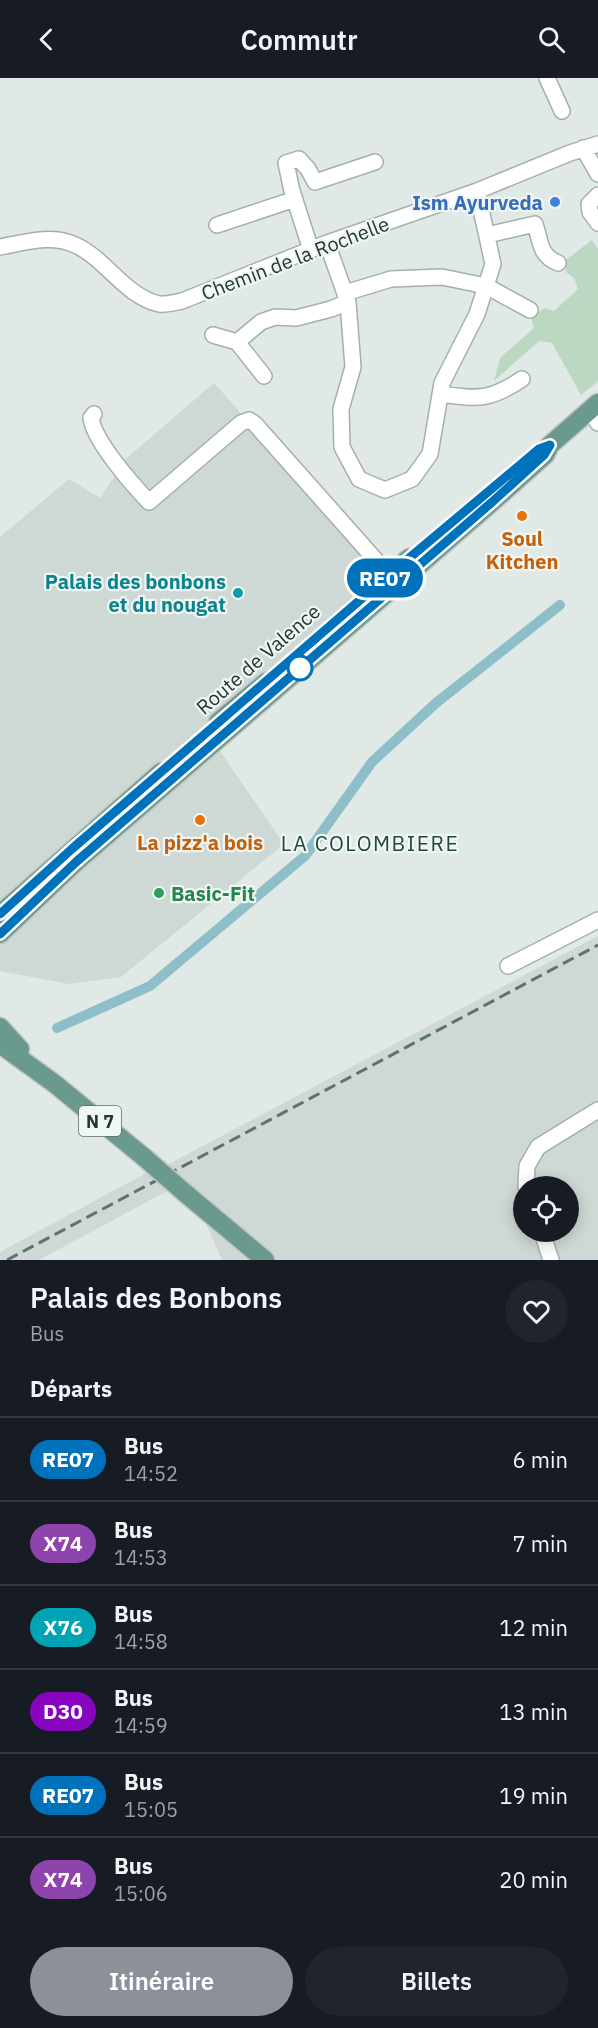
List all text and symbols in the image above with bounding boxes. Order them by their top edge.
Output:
text: Commutr [240,22,358,57]
icon: back [30,23,63,56]
icon: search [535,23,568,56]
place label: Ism Ayurveda [412,189,543,216]
marker: Ism Ayurveda [548,195,562,209]
street label: Chemin de la Rochelle [197,210,393,306]
marker: Soul Kitchen [515,509,529,523]
place label: Soul Kitchen [486,525,558,575]
line badge: RE07 [343,558,427,598]
text: RE07 [359,564,411,592]
place label: Palais des bonbons et du nougat [45,568,226,618]
marker: Palais des bonbons et du nougat [231,586,245,600]
street label: Route de Valence [190,598,326,720]
unlabelled marker [287,655,313,681]
marker: La pizz'a bois [193,813,207,827]
place label: La pizz'a bois [137,829,263,856]
district label: LA COLOMBIERE [281,829,459,857]
place label: Basic-Fit [171,880,255,907]
marker: Basic-Fit [152,886,166,900]
road number: N 7 [79,1106,121,1136]
map controls [513,1176,579,1242]
button: locate [513,1176,579,1242]
text: Palais des Bonbons [30,1279,282,1316]
button: heart [505,1280,568,1343]
text: Bus [30,1320,64,1347]
text: Départs [30,1374,112,1403]
text: Bus [124,1431,163,1460]
text: RE07 [42,1445,94,1473]
text: 6 min [512,1445,568,1474]
text: 14:52 [124,1460,178,1487]
text: Bus [114,1515,153,1544]
text: X74 [43,1529,83,1557]
text: 7 min [512,1529,568,1558]
text: 14:53 [114,1544,168,1571]
text: Bus [114,1599,153,1628]
text: X76 [43,1613,83,1641]
text: 12 min [499,1613,568,1642]
text: 14:58 [114,1628,168,1655]
text: Bus [114,1683,153,1712]
text: D30 [43,1697,83,1725]
text: 13 min [499,1697,568,1726]
text: 14:59 [114,1712,168,1739]
text: Bus [124,1767,163,1796]
text: RE07 [42,1781,94,1809]
text: 19 min [499,1781,568,1810]
text: 15:05 [124,1796,178,1823]
text: Bus [114,1851,153,1880]
text: X74 [43,1865,83,1893]
text: 20 min [499,1865,568,1894]
text: 15:06 [114,1880,168,1907]
button: Itinéraire [30,1947,293,2016]
button: Billets [305,1947,568,2016]

